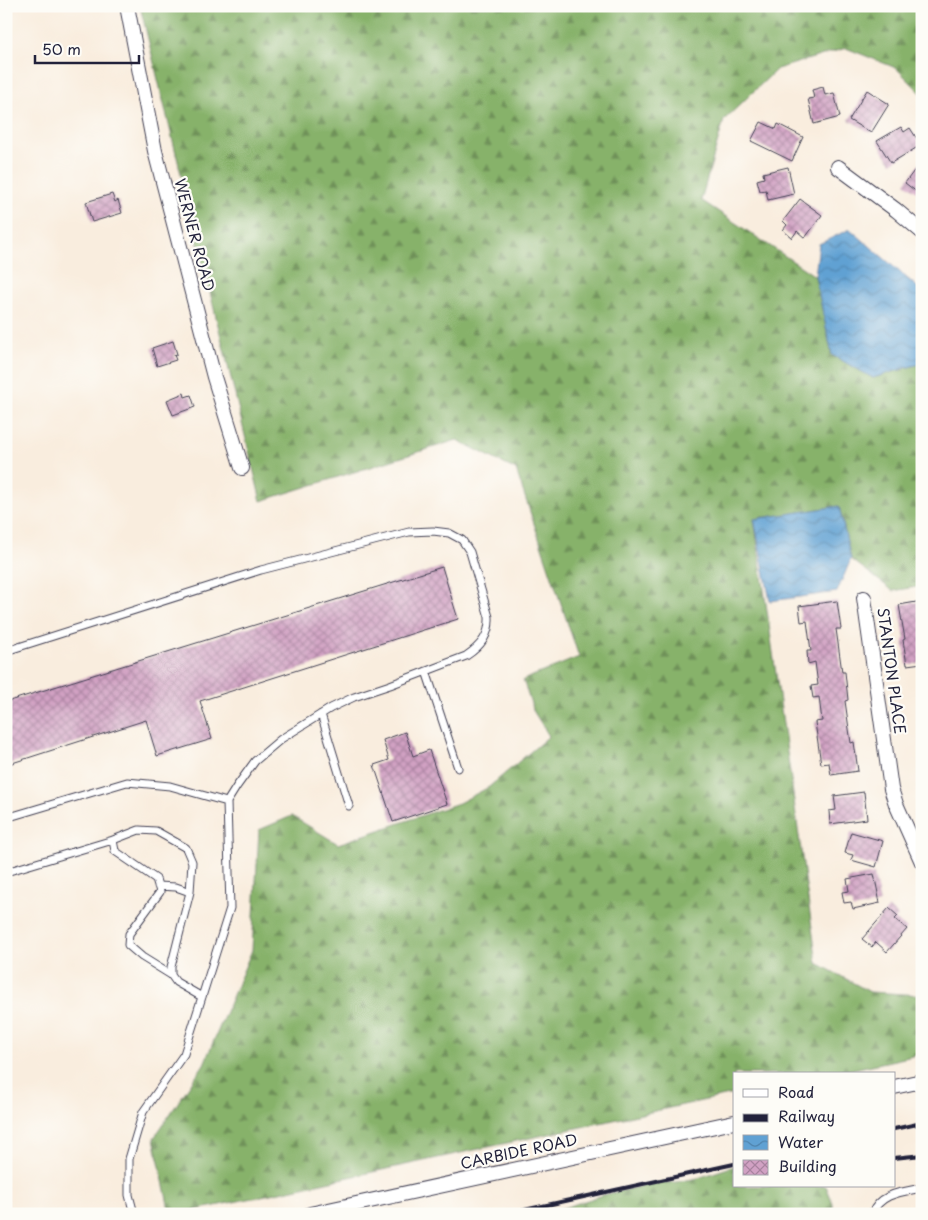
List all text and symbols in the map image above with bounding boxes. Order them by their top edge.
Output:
scale bar [35,32,139,64]
text: 50 m [42,37,81,60]
street label: WERNER ROAD [169,176,222,294]
street label: STANTON PLACE [872,606,913,736]
legend [733,1072,896,1188]
text: Road [778,1080,814,1103]
text: Railway [778,1104,835,1127]
street label: CARBIDE ROAD [458,1127,579,1174]
text: Water [778,1130,823,1153]
text: Building [778,1154,837,1177]

